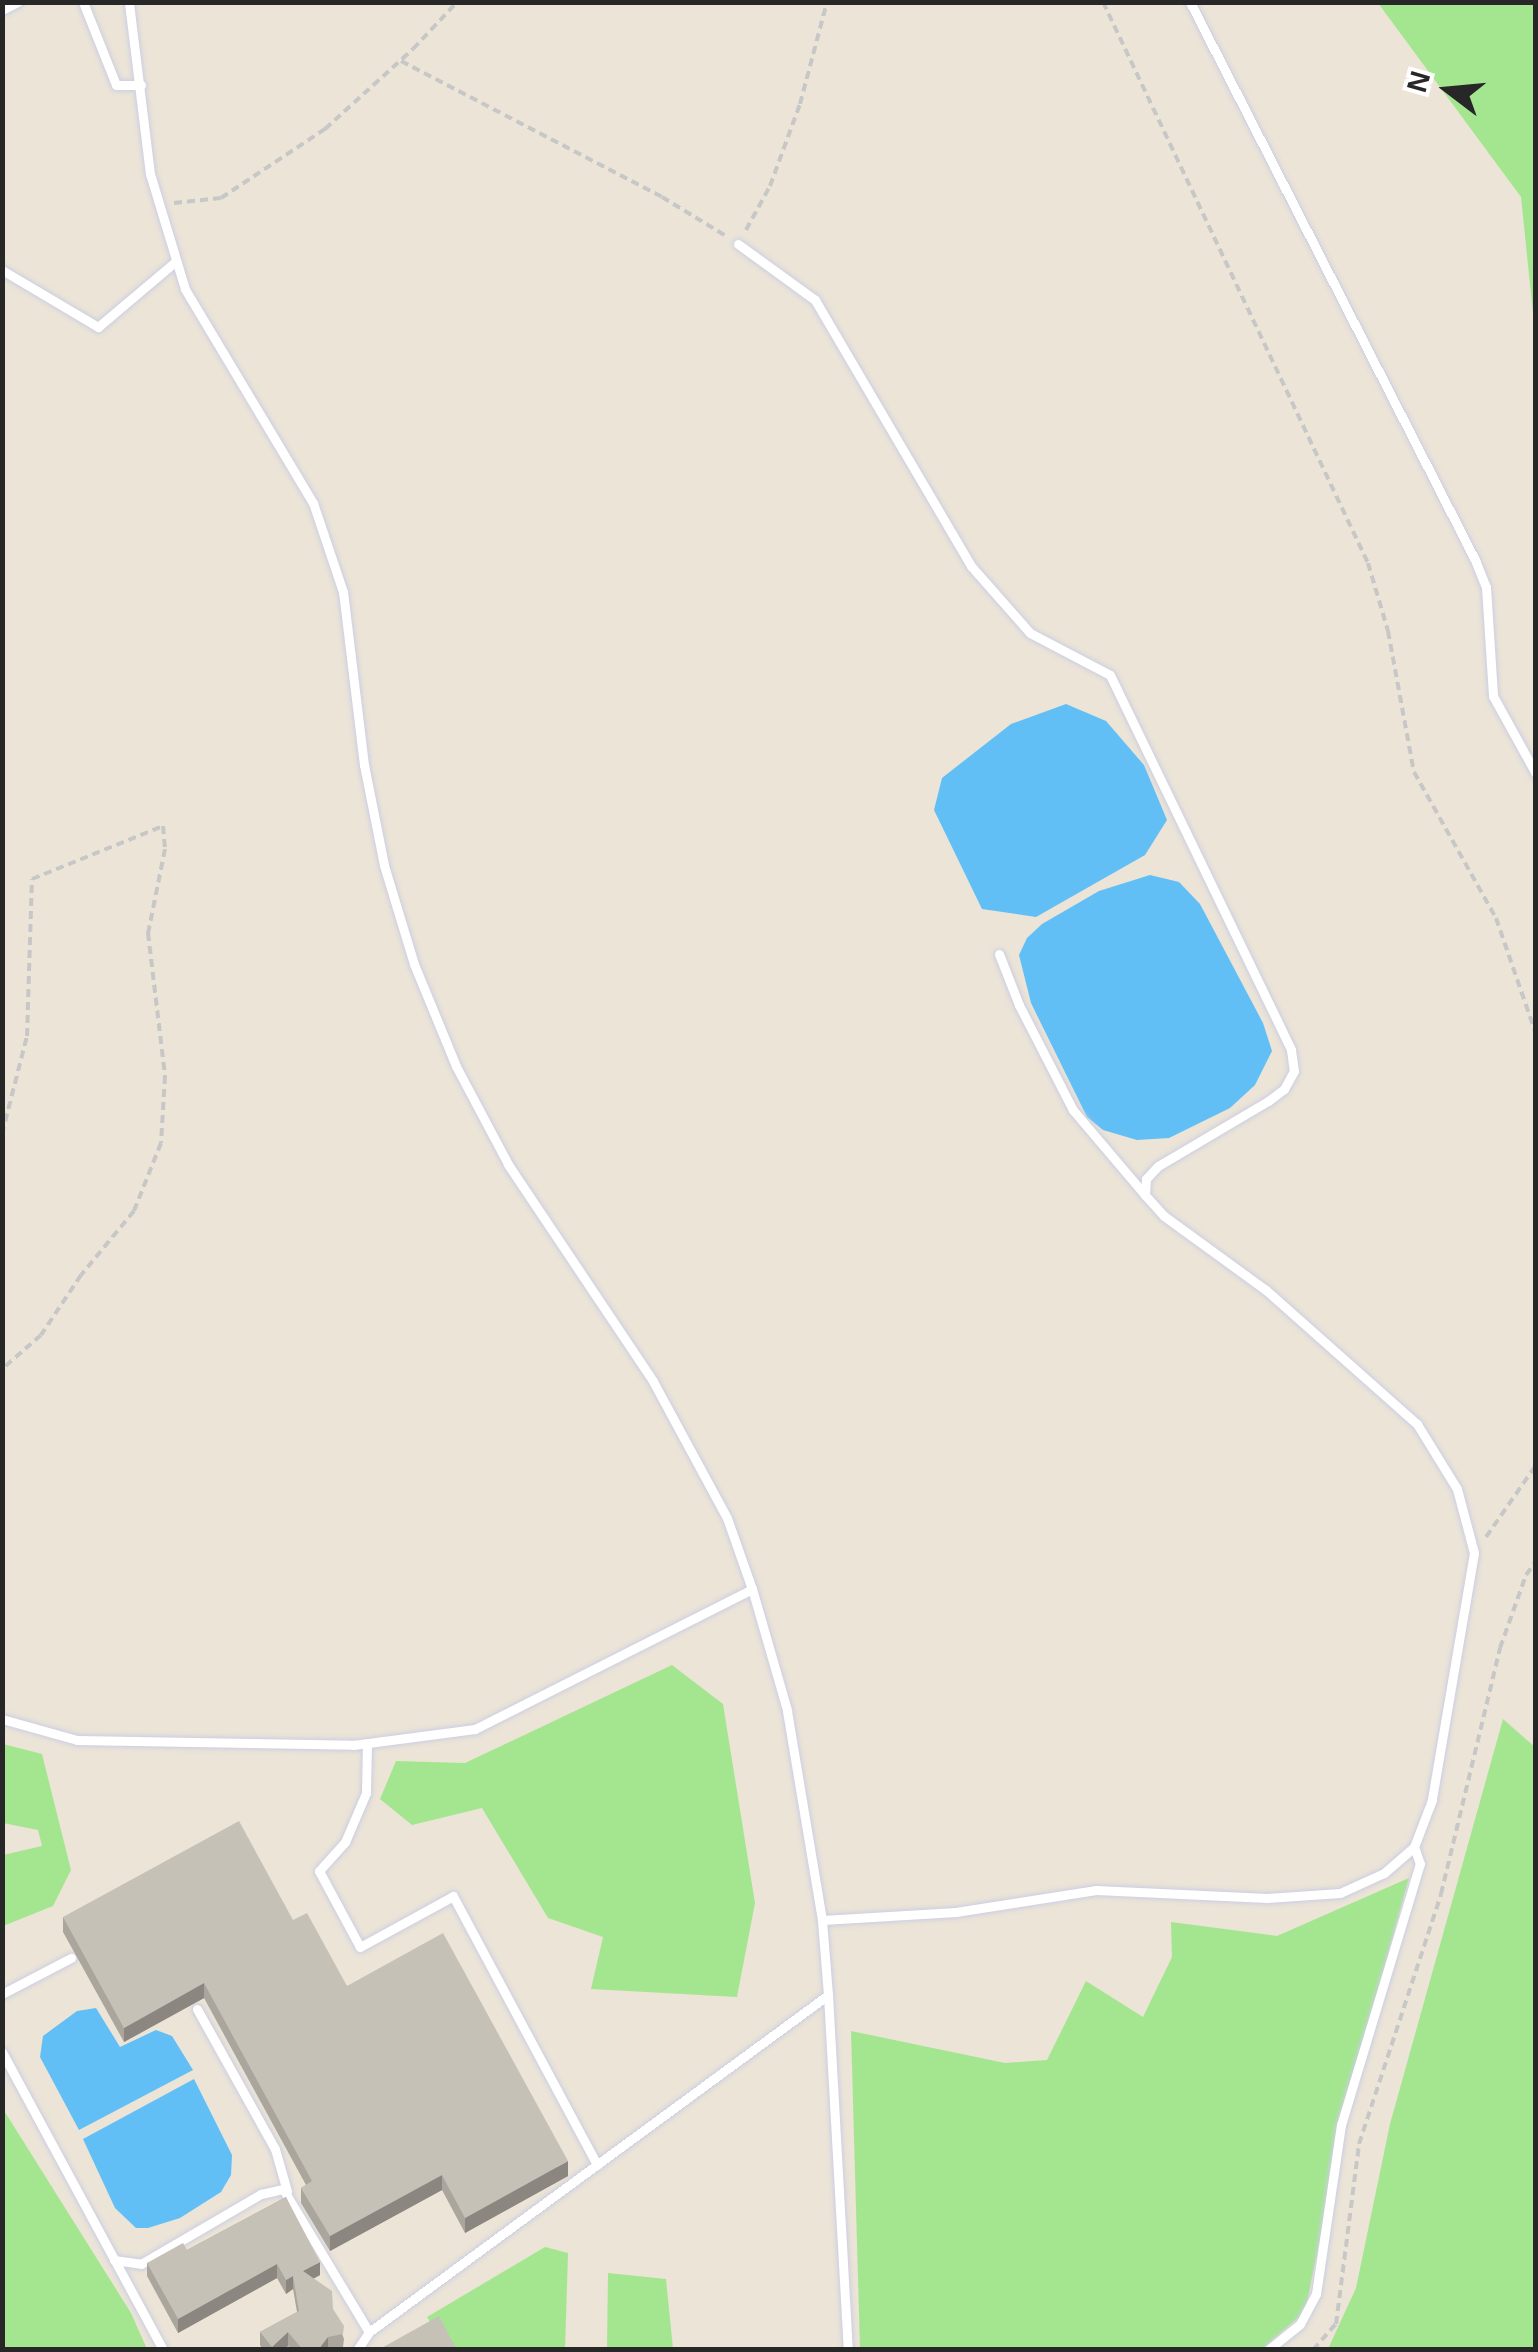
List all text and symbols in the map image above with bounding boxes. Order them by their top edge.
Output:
north arrow [1398,40,1498,140]
text: N [1401,68,1436,96]

